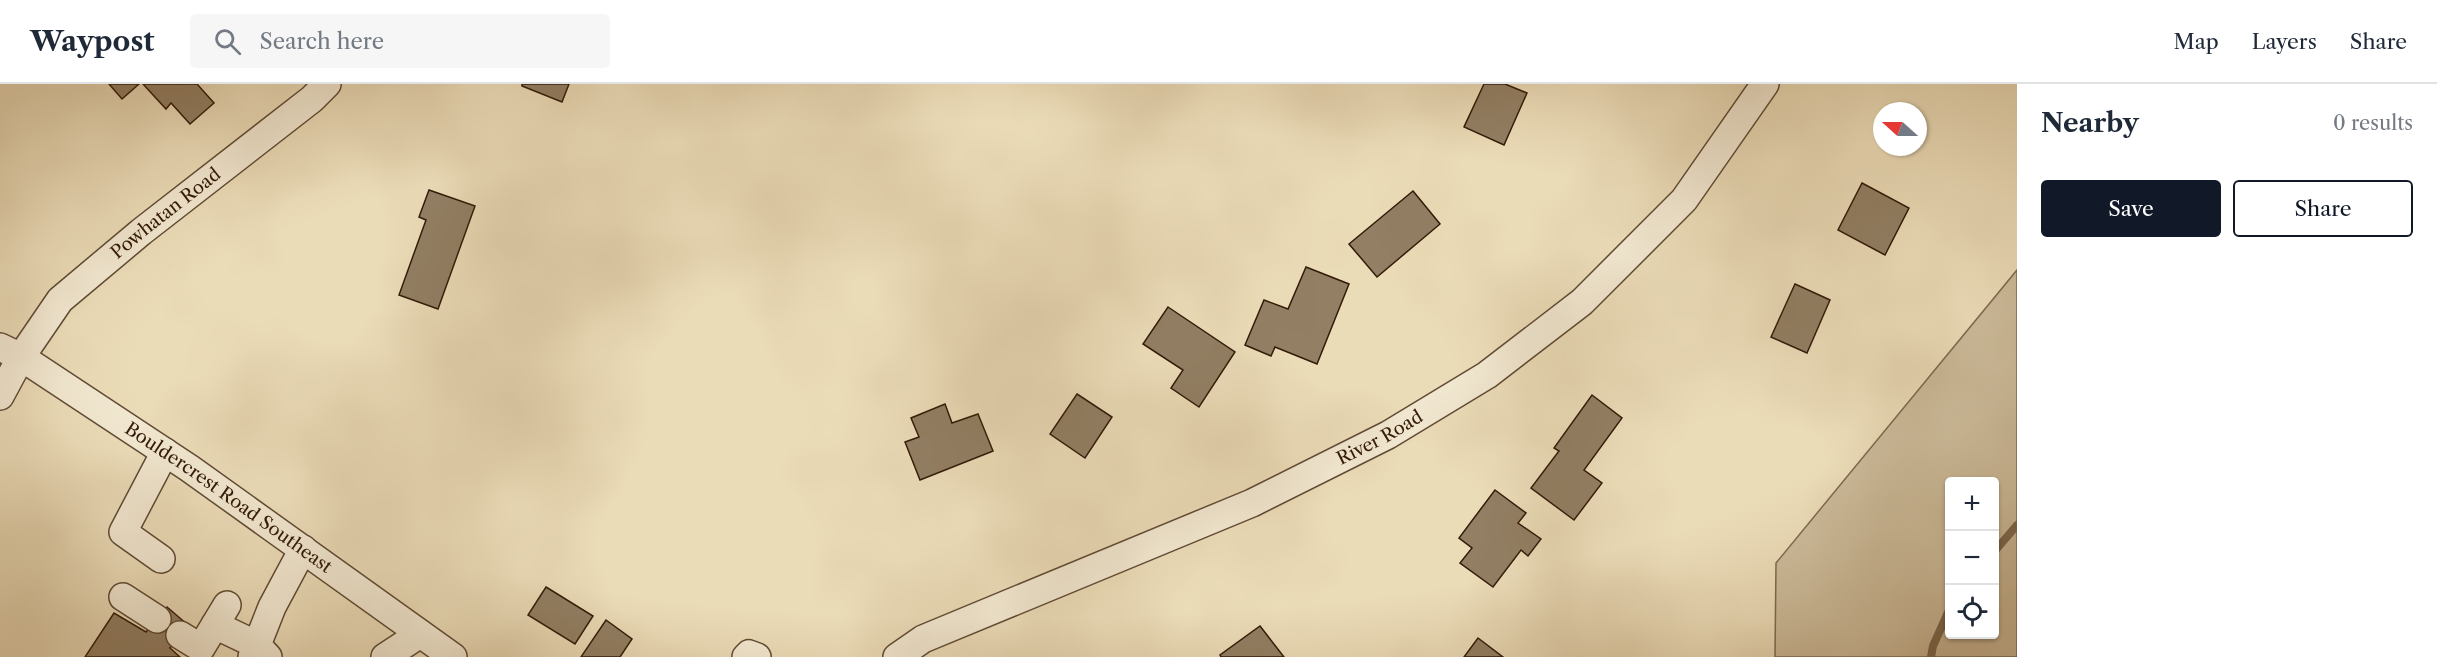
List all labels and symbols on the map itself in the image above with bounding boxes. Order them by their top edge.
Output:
north arrow [1873,102,1927,156]
street label: Powhatan Road [106,163,225,264]
street label: River Road [1333,406,1427,470]
street label: Bouldercrest Road Southeast [121,418,337,578]

